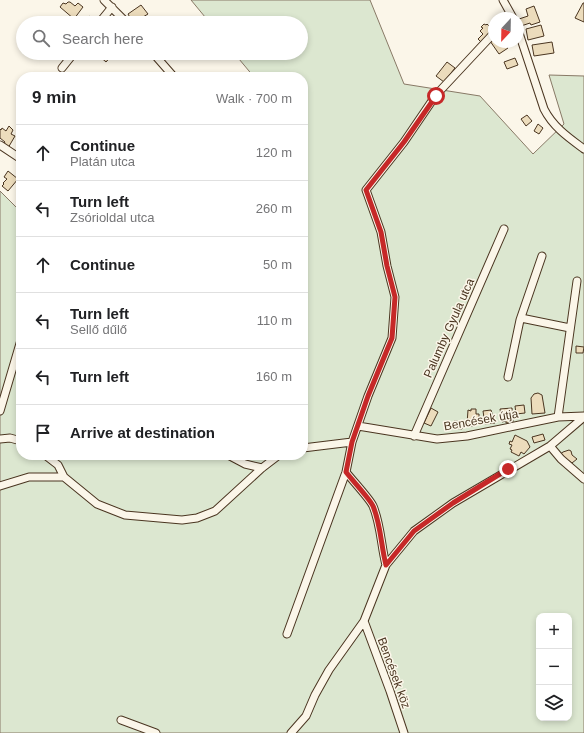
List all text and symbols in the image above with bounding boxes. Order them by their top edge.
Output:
north arrow [488,12,524,48]
search box [16,16,308,60]
icon: search [30,27,52,49]
text: Search here [62,30,144,47]
route start [427,87,445,105]
text: 9 min [32,88,76,107]
text: Walk · 700 m [216,91,292,106]
text: Continue [70,137,135,154]
icon: ahead [32,142,54,164]
text: 120 m [256,145,292,160]
text: Platán utca [70,154,135,169]
text: Turn left [70,193,129,210]
icon: left [32,198,54,220]
text: 260 m [256,201,292,216]
text: Zsórioldal utca [70,210,155,225]
icon: ahead [32,254,54,276]
text: Continue [70,256,135,273]
text: 50 m [263,257,292,272]
street label: Palumby Gyula utca [421,276,477,380]
text: Turn left [70,305,129,322]
icon: left [32,310,54,332]
text: 110 m [257,313,292,328]
text: Sellő dűlő [70,322,127,337]
icon: left [32,366,54,388]
text: Turn left [70,368,129,385]
text: 160 m [256,369,292,384]
street label: Bencések útja [443,407,520,433]
icon: arrive [32,422,54,444]
text: Arrive at destination [70,424,215,441]
route end [499,460,517,478]
map controls [536,613,572,721]
button: + [536,613,572,649]
street label: Bencések köz [375,635,413,711]
button: − [536,649,572,685]
button: layers [536,685,572,721]

